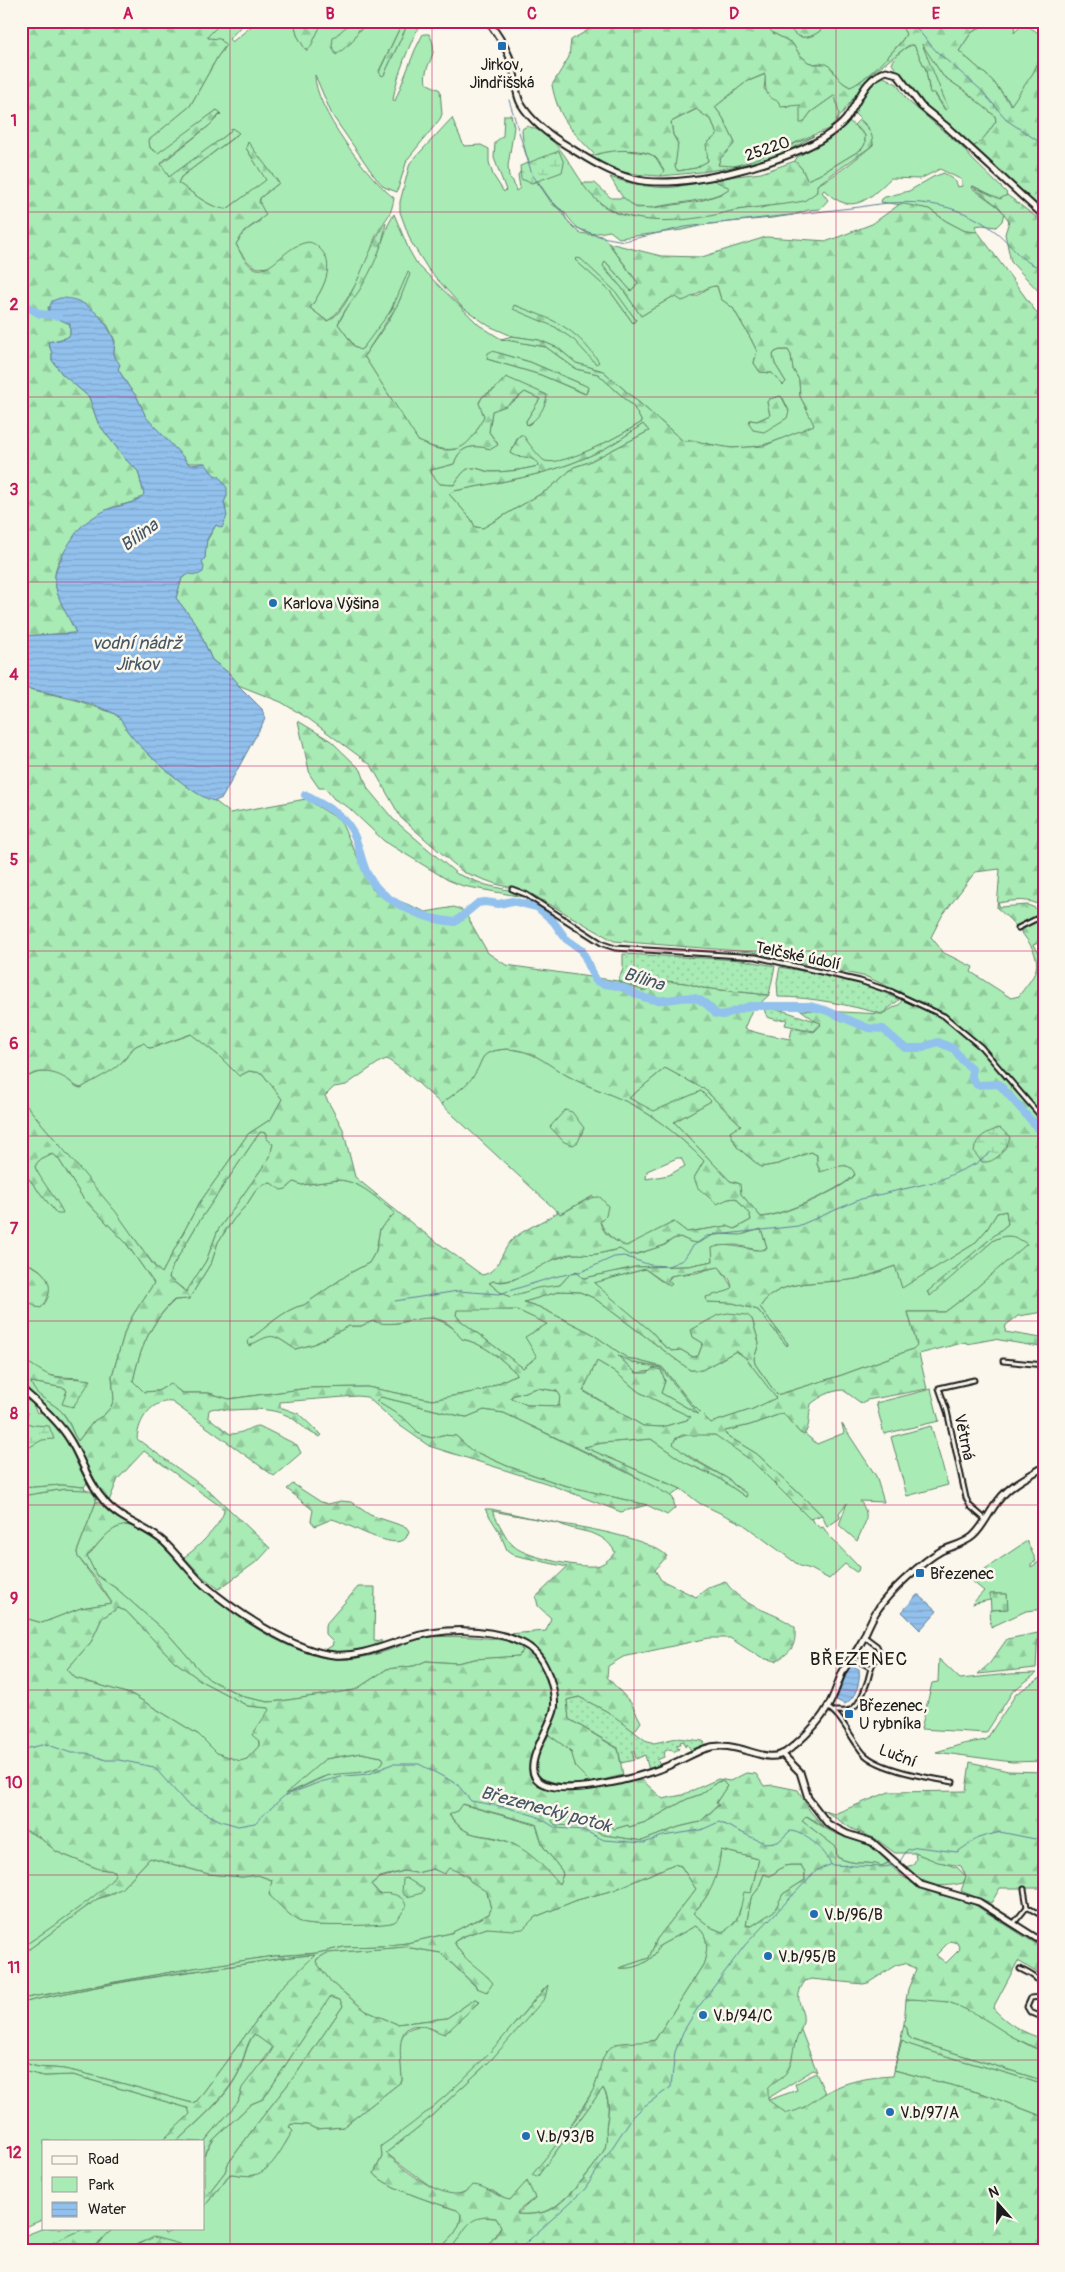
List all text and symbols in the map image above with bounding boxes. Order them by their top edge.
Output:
text: A [123,4,134,24]
text: B [325,4,335,24]
text: C [527,4,537,24]
text: D [729,4,739,24]
text: E [932,4,941,24]
marker: Jirkov, Jindřišská [496,40,508,52]
place label: Jirkov, Jindřišská [470,55,534,93]
text: 1 [11,111,17,131]
street label: 25220 [742,132,793,166]
text: 2 [10,295,19,315]
text: 3 [10,480,19,500]
water label: Bílina [116,513,164,557]
place label: Karlova Výšina [283,594,379,614]
marker: Karlova Výšina [267,597,279,609]
water label: vodní nádrž Jirkov [93,632,184,676]
text: 4 [9,665,19,685]
text: 5 [10,850,19,870]
street label: Telčské údolí [753,937,842,975]
water label: Bílina [621,962,668,997]
text: 6 [9,1034,19,1054]
text: 7 [10,1219,19,1239]
text: 8 [10,1404,18,1424]
street label: Větrná [949,1412,979,1462]
place label: Březenec [930,1564,994,1584]
marker: Březenec [914,1567,926,1579]
text: 9 [10,1589,18,1609]
district label: BŘEZENEC [810,1647,908,1671]
place label: Březenec, U rybníka [859,1696,927,1734]
marker: Březenec, U rybníka [843,1708,855,1720]
street label: Luční [876,1740,919,1772]
text: 10 [5,1773,23,1793]
water label: Březenecký potok [478,1781,615,1838]
place label: V.b/96/B [824,1905,883,1925]
marker: V.b/96/B [808,1908,820,1920]
place label: V.b/95/B [778,1947,836,1967]
marker: V.b/95/B [762,1950,774,1962]
text: 11 [8,1958,20,1978]
place label: V.b/94/C [713,2006,773,2026]
marker: V.b/94/C [697,2009,709,2021]
place label: V.b/97/A [900,2103,959,2123]
marker: V.b/97/A [884,2106,896,2118]
place label: V.b/93/B [536,2127,594,2147]
marker: V.b/93/B [520,2130,532,2142]
legend [42,2140,205,2230]
text: 12 [6,2143,22,2163]
text: Road [88,2150,119,2169]
text: Park [88,2176,115,2195]
north arrow [972,2180,1022,2230]
text: N [986,2183,1001,2202]
text: Water [88,2200,127,2219]

